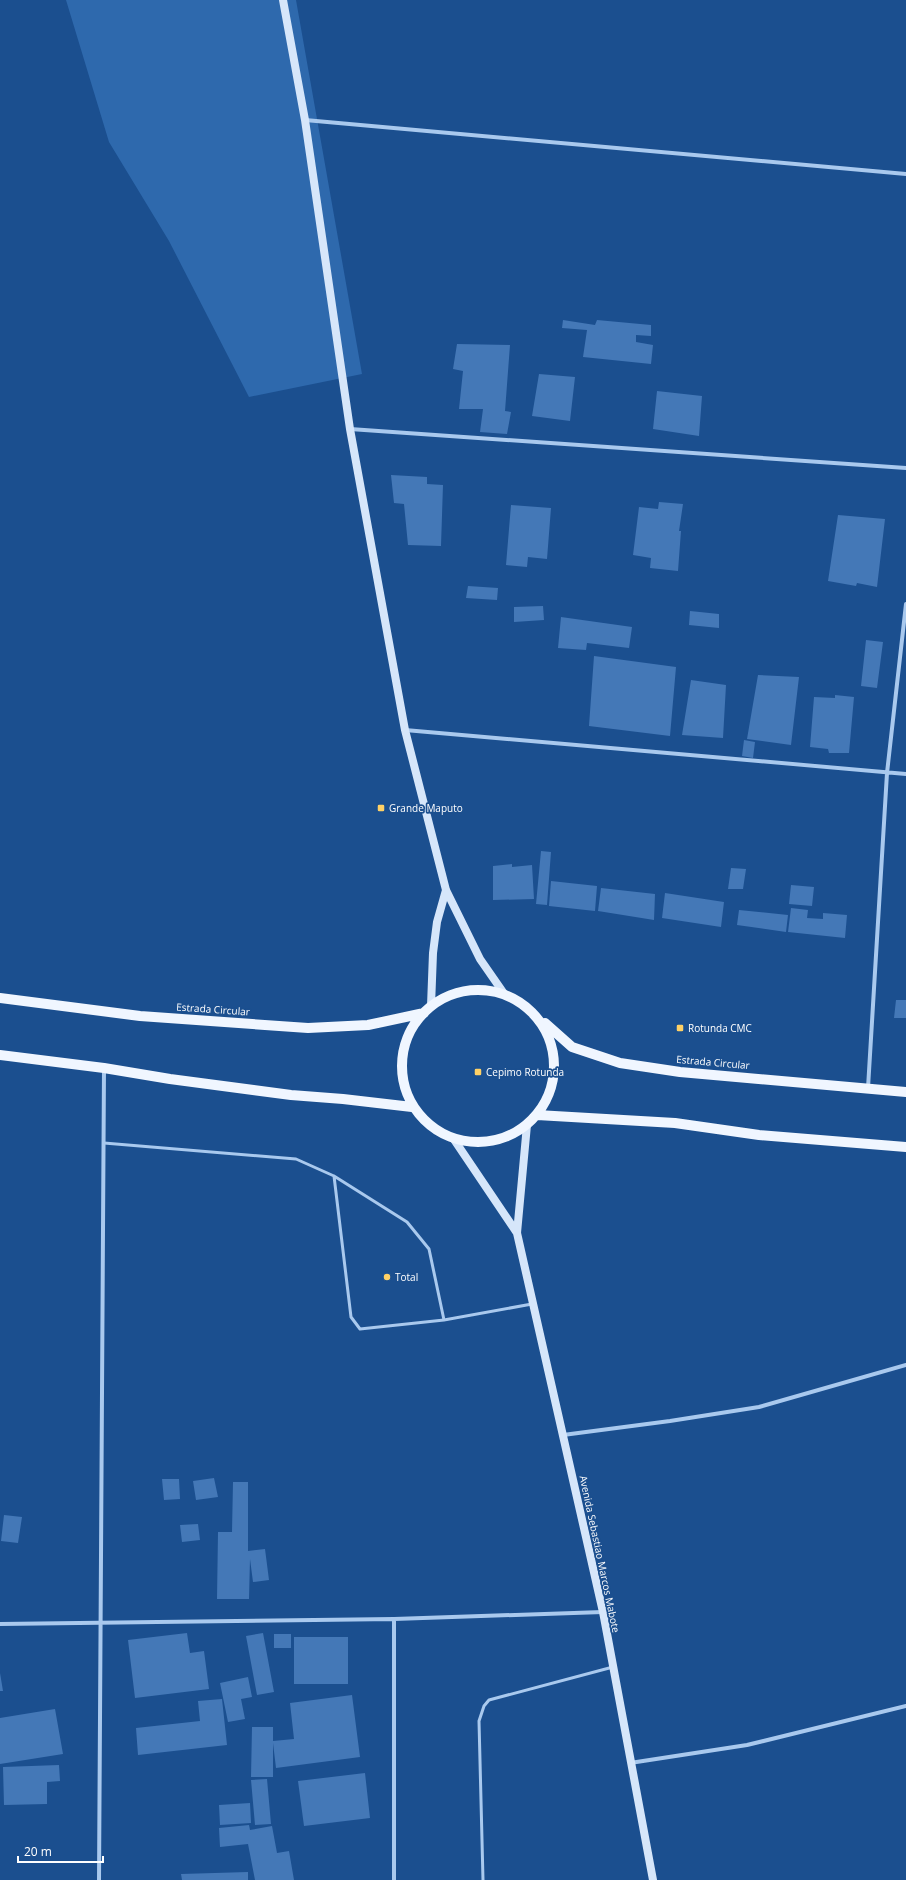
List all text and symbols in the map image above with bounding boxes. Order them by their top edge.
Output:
place label: Grande Maputo [389,801,463,815]
marker: Grande Maputo [376,803,386,813]
street label: Estrada Circular [176,999,250,1019]
place label: Rotunda CMC [688,1021,752,1035]
marker: Rotunda CMC [675,1023,685,1033]
street label: Estrada Circular [676,1052,750,1072]
place label: Cepimo Rotunda [486,1065,564,1079]
marker: Cepimo Rotunda [473,1067,483,1077]
place label: Total [395,1270,418,1284]
marker: Total [382,1272,392,1282]
street label: Avenida Sebastiao Marcos Mabote [576,1474,624,1634]
scale bar [18,1838,103,1864]
text: 20 m [24,1843,52,1860]

